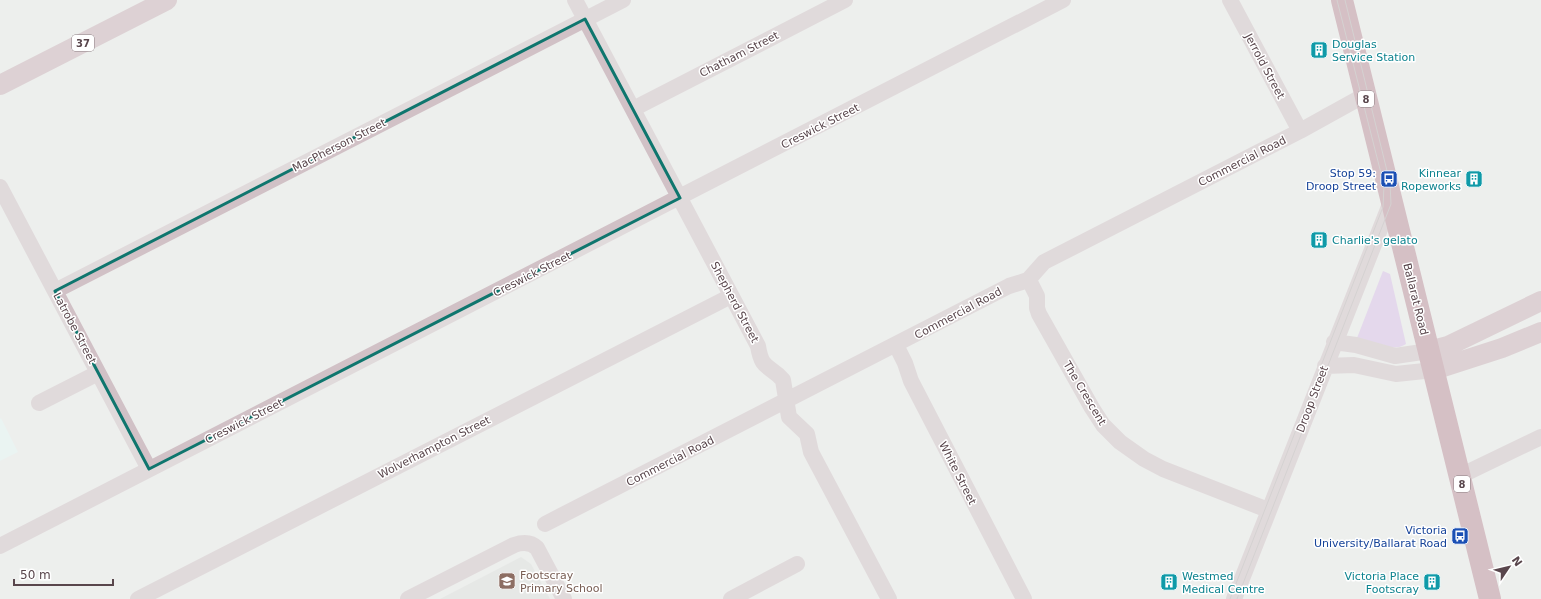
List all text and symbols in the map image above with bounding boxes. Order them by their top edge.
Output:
street label: Chatham Street [697,29,782,80]
street label: Jerrold Street [1241,30,1288,102]
road number: 37 [72,35,94,51]
place label: Douglas Service Station [1332,38,1415,64]
building icon: Douglas Service Station [1309,40,1329,60]
road number: 8 [1358,91,1374,107]
street label: Creswick Street [779,101,862,152]
street label: MacPherson Street [290,116,389,175]
street label: Commercial Road [1196,134,1288,189]
place label: Stop 59: Droop Street [1306,167,1377,193]
place label: Kinnear Ropeworks [1401,167,1461,193]
bus stop icon: Stop 59: Droop Street [1379,169,1399,189]
building icon: Kinnear Ropeworks [1464,169,1484,189]
building icon: Charlie's gelato [1309,230,1329,250]
place label: Charlie's gelato [1332,234,1418,247]
street label: Creswick Street [491,249,574,300]
street label: Shepherd Street [708,260,762,345]
street label: Ballarat Road [1400,262,1431,337]
street label: Commercial Road [912,285,1004,342]
street label: Latrobe Street [50,290,99,367]
street label: The Crescent [1060,358,1109,428]
street label: Droop Street [1294,363,1331,434]
street label: Creswick Street [203,396,286,447]
street label: Wolverhampton Street [376,413,493,481]
street label: Commercial Road [624,434,716,489]
street label: White Street [936,440,979,507]
road number: 8 [1454,476,1470,492]
place label: Victoria University/Ballarat Road [1314,524,1447,550]
bus stop icon: Victoria University/Ballarat Road [1450,526,1470,546]
north arrow [1489,547,1529,587]
text: N [1509,554,1525,569]
scale bar [14,561,113,587]
text: 50 m [20,568,51,582]
place label: Footscray Primary School [520,569,603,595]
place label: Westmed Medical Centre [1182,570,1265,596]
place label: Victoria Place Footscray [1345,570,1419,596]
school or university icon: Footscray Primary School [497,571,517,591]
building icon: Westmed Medical Centre [1159,572,1179,592]
building icon: Victoria Place Footscray [1422,572,1442,592]

